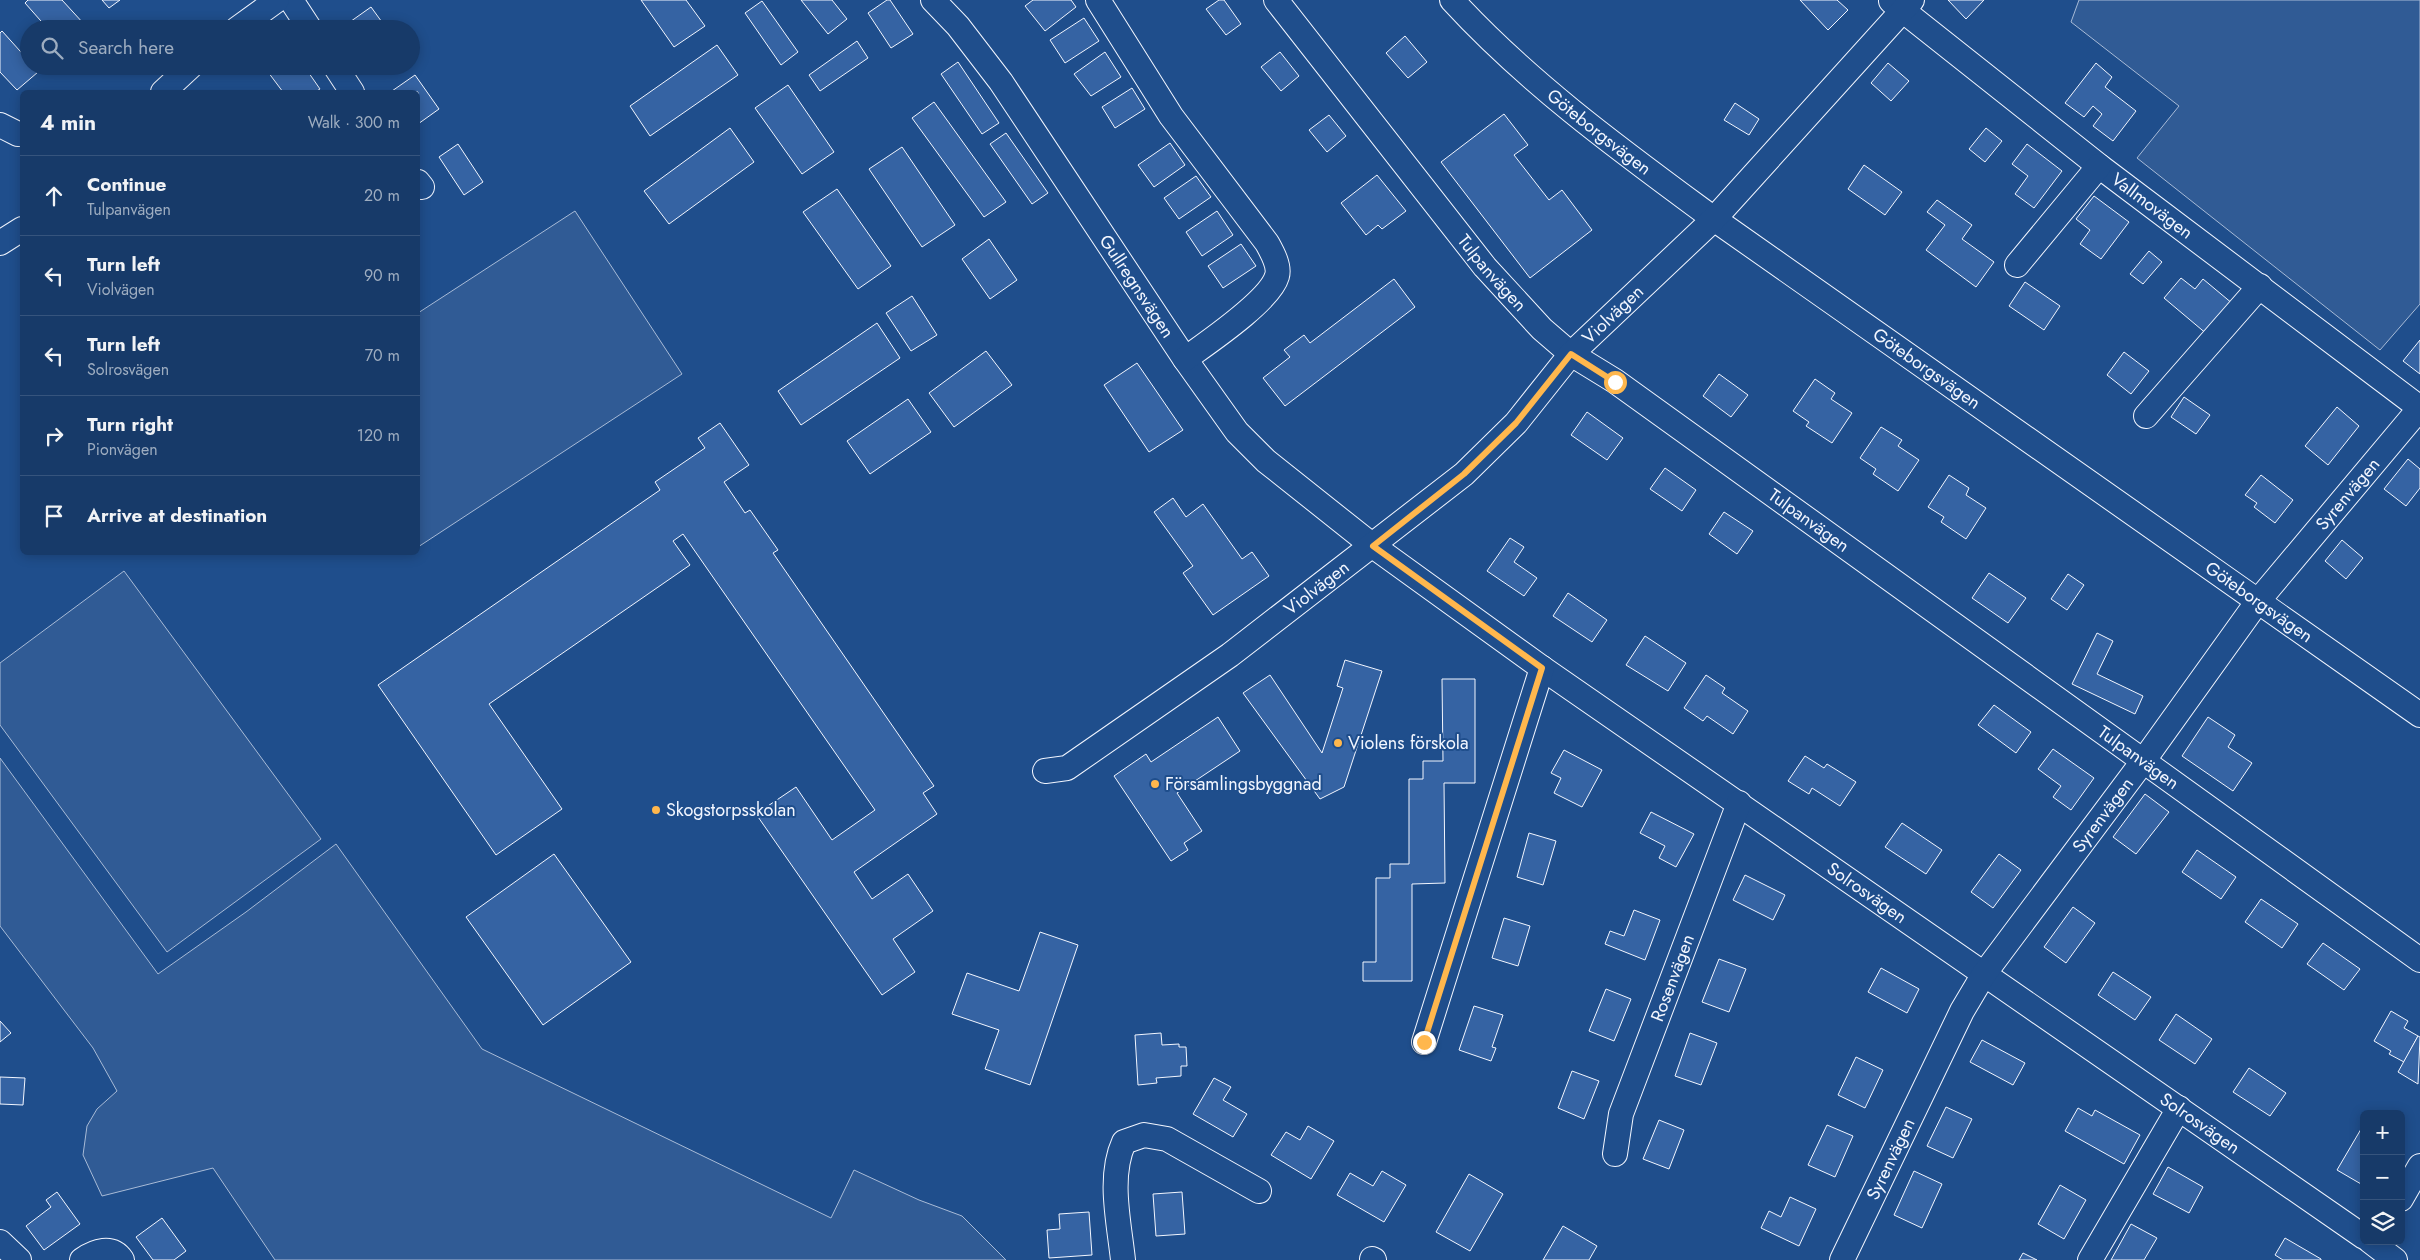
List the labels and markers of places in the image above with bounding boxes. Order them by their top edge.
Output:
place label: Violens förskola [1348,730,1469,756]
marker: Violens förskola [1332,737,1344,749]
place label: Församlingsbyggnad [1165,771,1322,797]
marker: Församlingsbyggnad [1149,778,1161,790]
place label: Skogstorpsskolan [666,797,796,823]
marker: Skogstorpsskolan [650,804,662,816]

